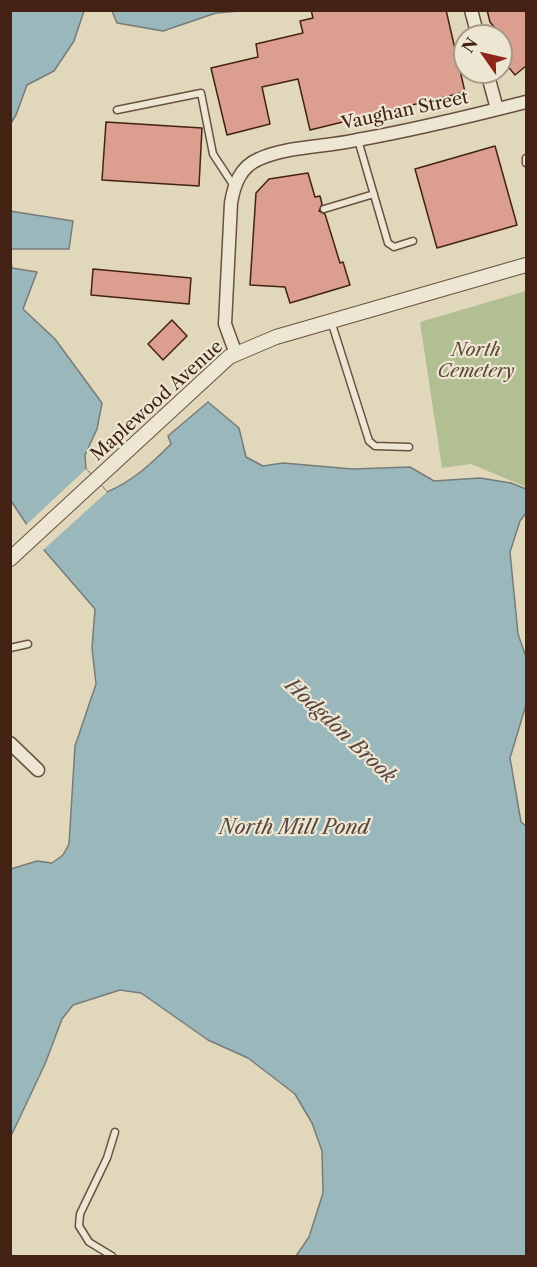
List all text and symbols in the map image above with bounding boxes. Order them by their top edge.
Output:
north arrow [453,24,513,84]
text: N [458,34,482,56]
street label: Vaughan Street [340,87,470,135]
street label: Maplewood Avenue [87,336,227,466]
park label: North Cemetery [438,340,514,382]
water label: Hodgdon Brook [279,673,401,789]
water label: North Mill Pond [219,816,369,840]

